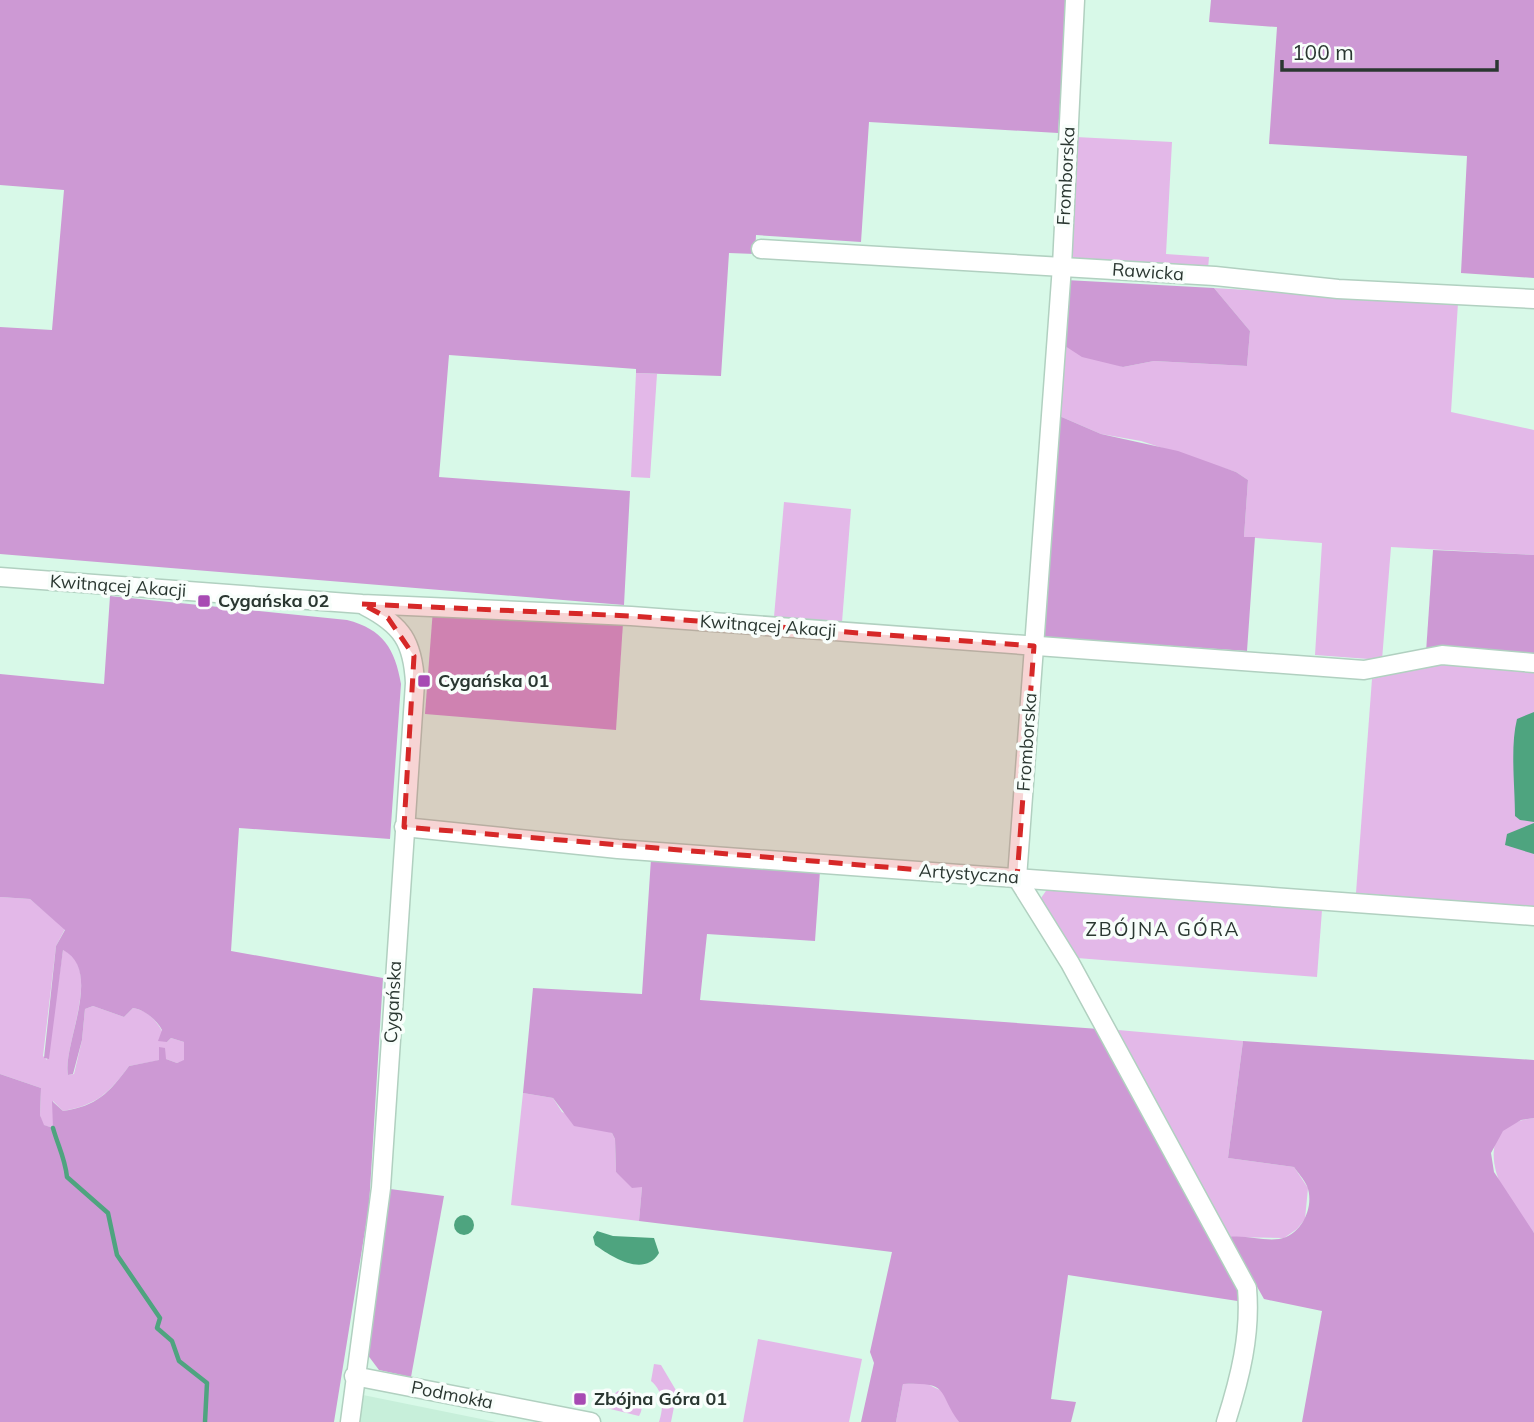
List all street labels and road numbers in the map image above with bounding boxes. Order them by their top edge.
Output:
street label: Fromborska [1051,126,1080,226]
street label: Rawicka [1111,258,1185,285]
street label: Kwitnącej Akacji [49,569,187,602]
street label: Kwitnącej Akacji [699,609,837,642]
street label: Fromborska [1012,692,1041,792]
street label: Artystyczna [918,859,1020,888]
street label: Cygańska [379,960,406,1044]
street label: Podmokła [409,1375,495,1414]

